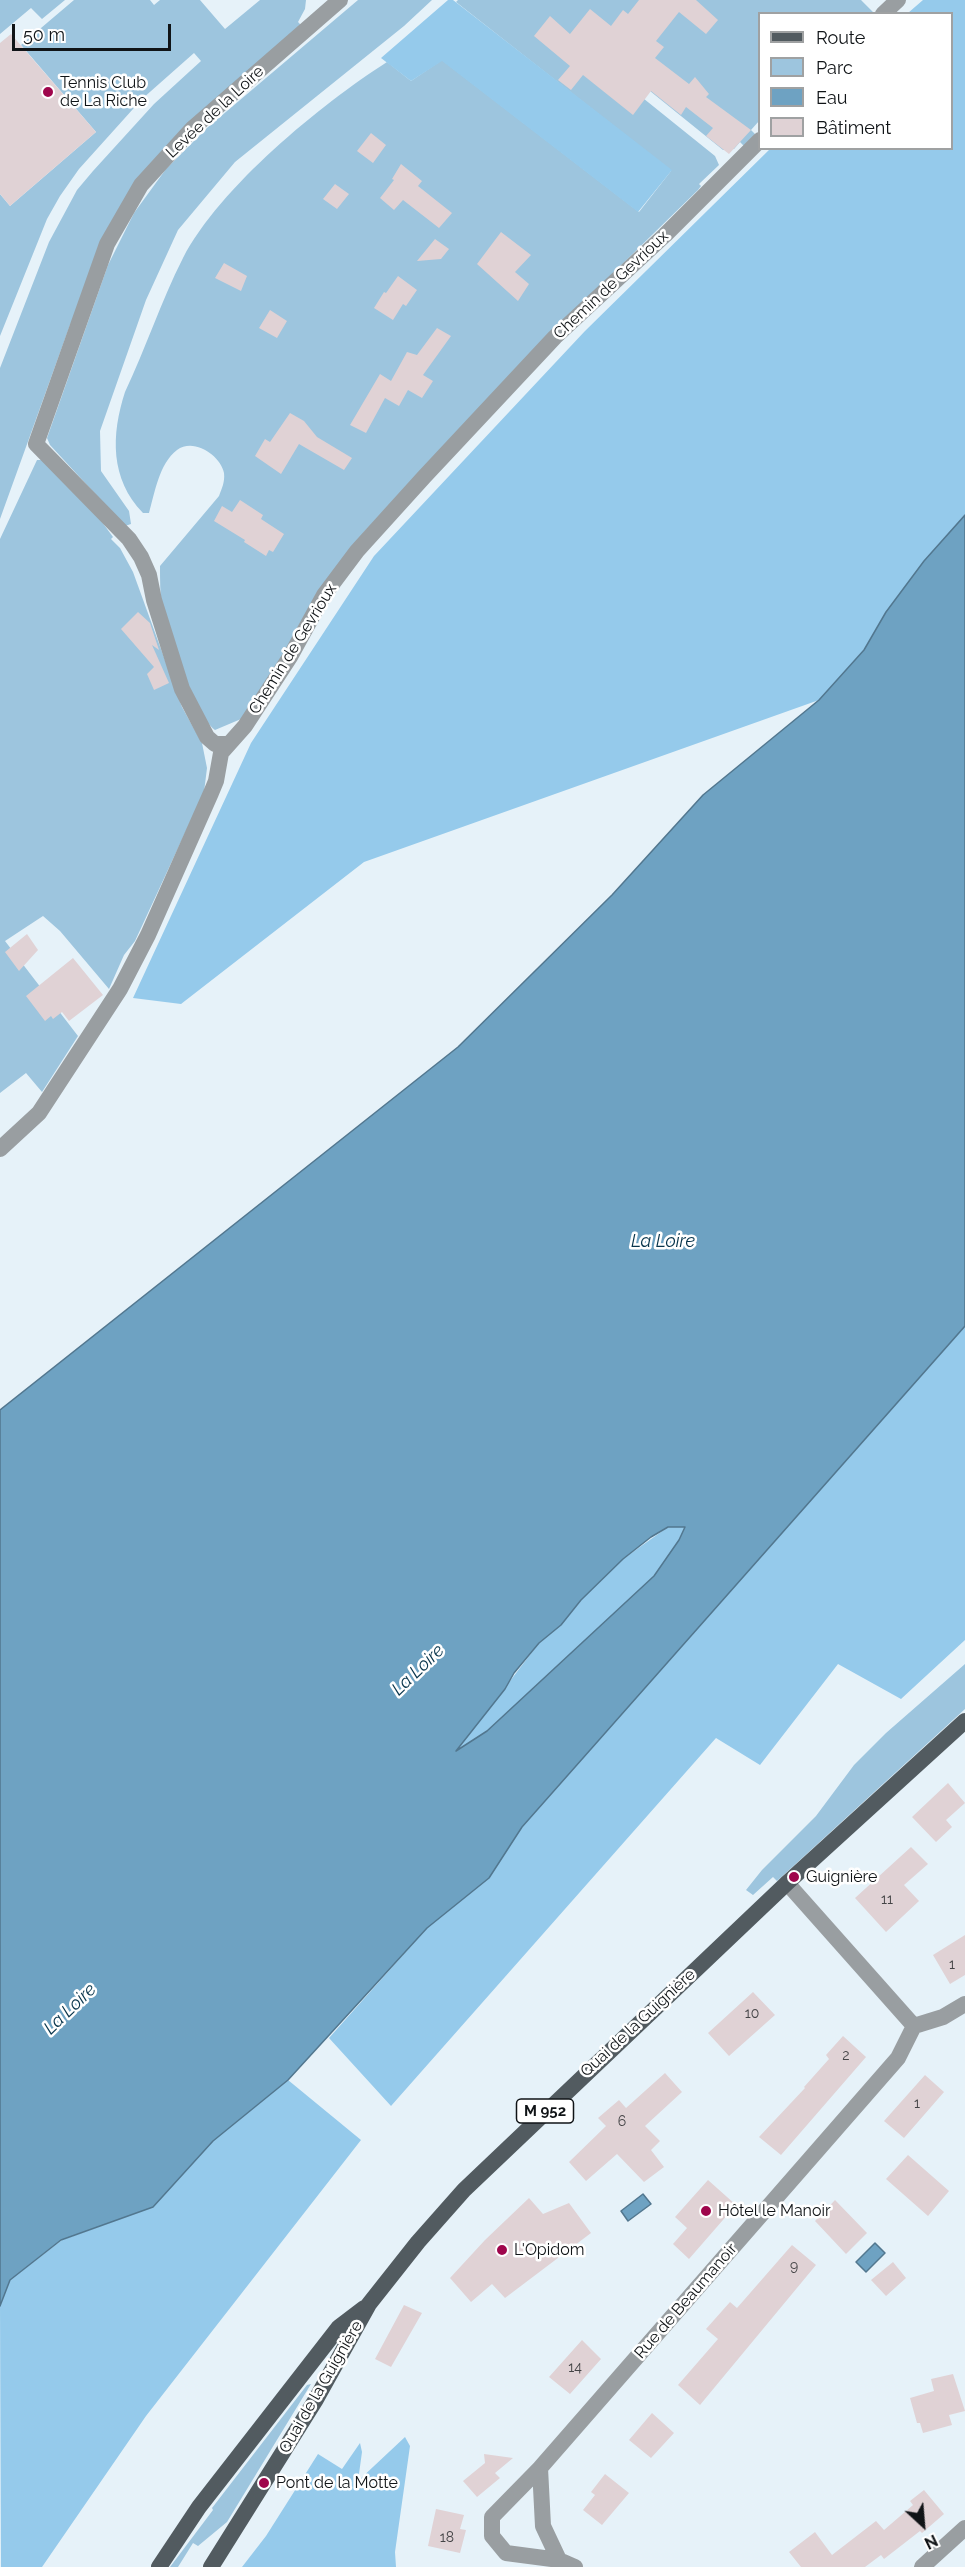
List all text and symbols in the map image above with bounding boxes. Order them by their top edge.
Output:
scale bar [15,12,174,50]
legend [758,12,953,150]
text: 50 m [23,24,65,45]
text: Route [816,27,865,48]
text: Parc [816,57,853,78]
street label: Levée de la Loire [162,62,268,162]
place label: Tennis Club de La Riche [60,73,147,111]
marker: Tennis Club de La Riche [41,85,55,99]
text: Eau [816,87,847,108]
text: Bâtiment [816,117,891,138]
street label: Chemin de Gevrioux [550,227,672,343]
street label: Chemin de Gevrioux [245,580,341,718]
water label: La Loire [631,1231,695,1253]
water label: La Loire [387,1640,449,1700]
place label: Guignière [806,1867,877,1887]
marker: Guignière [787,1870,801,1884]
house number: 11 [881,1892,893,1908]
house number: 1 [949,1957,955,1973]
street label: Quai de la Guignière [577,1965,699,2081]
water label: La Loire [39,1979,101,2039]
house number: 10 [745,2006,759,2022]
house number: 2 [842,2048,850,2064]
house number: 1 [914,2096,920,2112]
road number: M 952 [516,2099,574,2123]
house number: 6 [618,2114,626,2130]
place label: Hôtel le Manoir [718,2201,831,2221]
marker: Hôtel le Manoir [699,2204,713,2218]
street label: Rue de Beaumanoir [631,2239,741,2363]
place label: L'Opidom [514,2240,584,2260]
marker: L'Opidom [495,2243,509,2257]
house number: 9 [790,2259,798,2275]
street label: Quai de la Guignière [275,2317,367,2457]
house number: 14 [568,2360,582,2376]
place label: Pont de la Motte [276,2473,398,2493]
marker: Pont de la Motte [257,2476,271,2490]
north arrow [893,2495,953,2555]
house number: 18 [440,2530,454,2546]
text: N [921,2530,941,2553]

